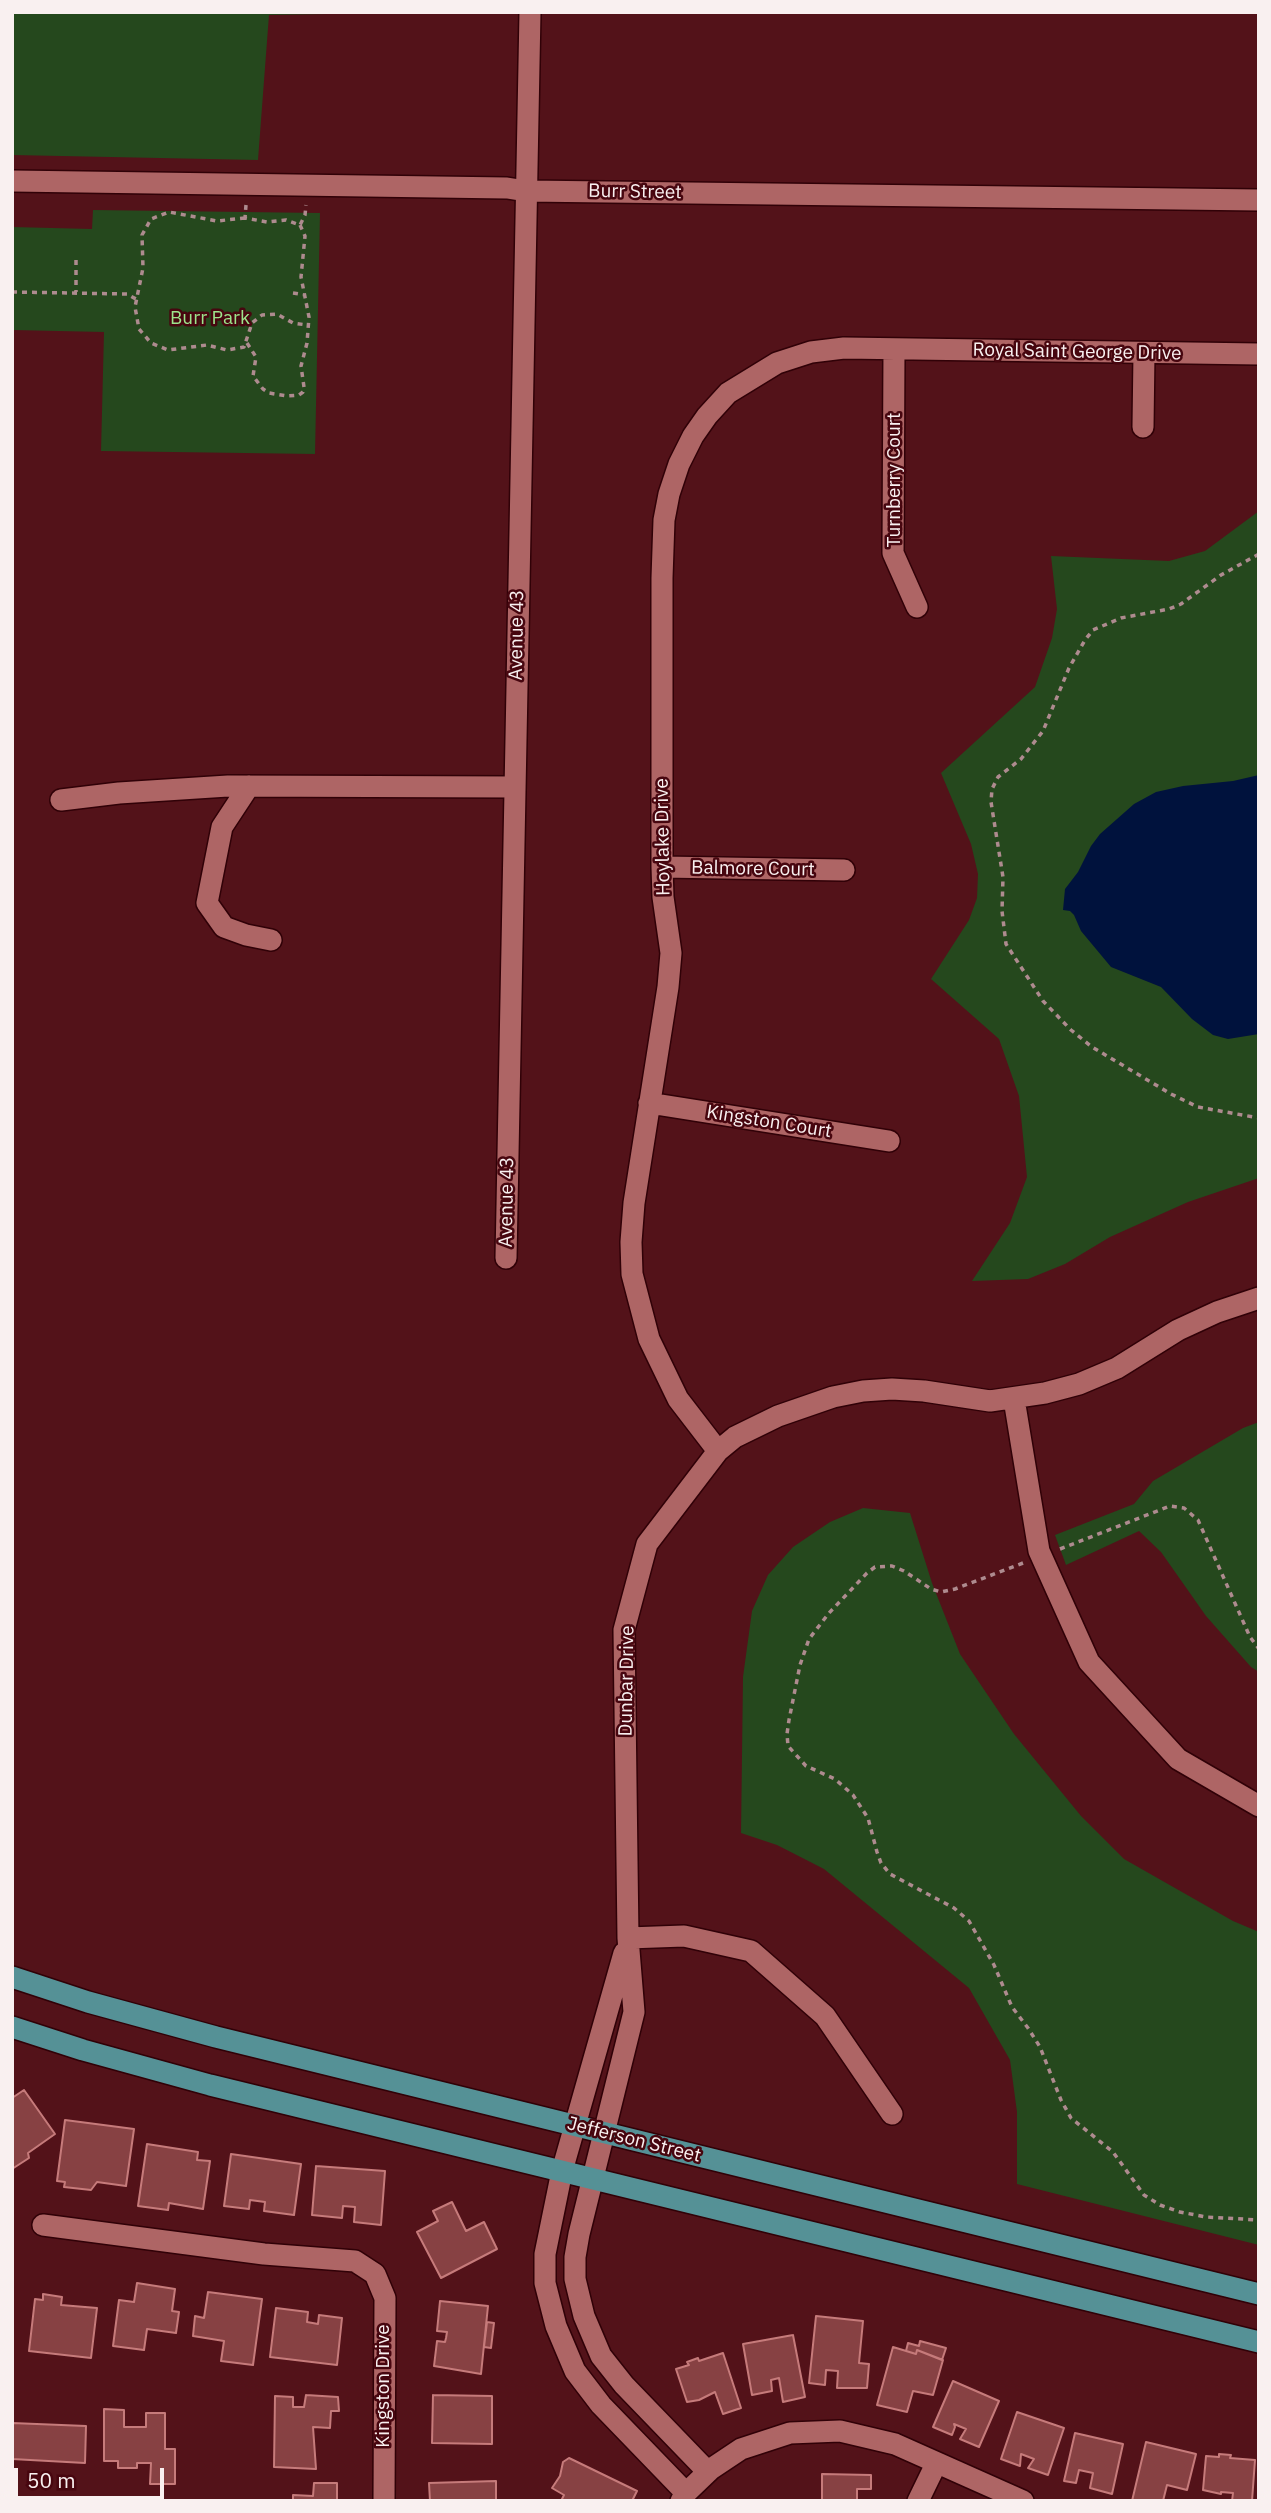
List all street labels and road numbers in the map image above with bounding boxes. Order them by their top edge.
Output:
street label: Burr Street [588,180,682,204]
street label: Royal Saint George Drive [972,339,1182,365]
street label: Turnberry Court [884,413,906,547]
street label: Avenue 43 [505,589,529,681]
street label: Hoylake Drive [651,778,675,896]
street label: Balmore Court [691,857,815,881]
street label: Kingston Court [705,1101,833,1143]
street label: Avenue 43 [495,1156,519,1248]
street label: Dunbar Drive [615,1625,639,1737]
street label: Jefferson Street [565,2112,703,2168]
street label: Kingston Drive [373,2324,395,2448]

